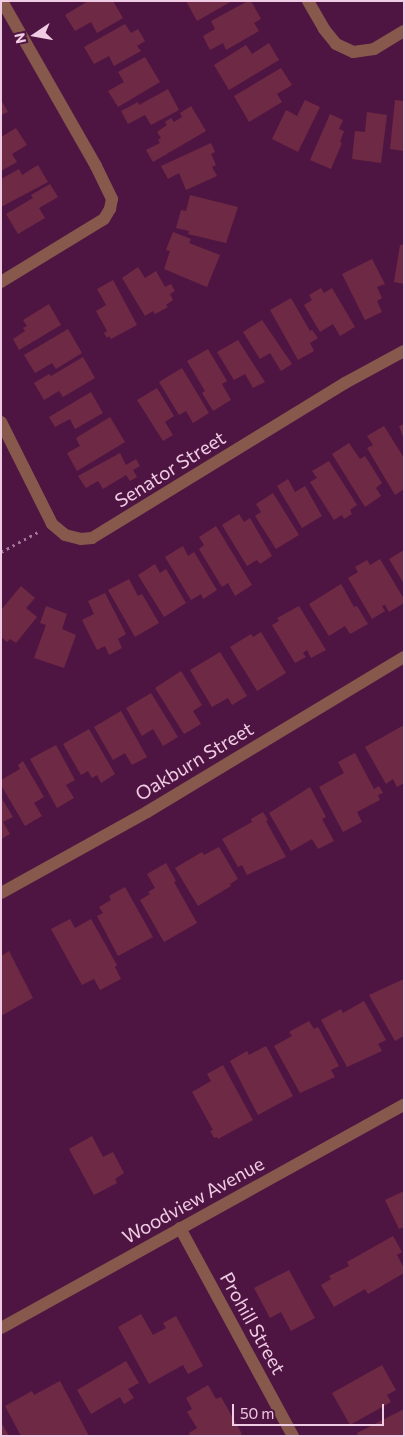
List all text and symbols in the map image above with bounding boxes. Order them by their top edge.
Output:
north arrow [10,10,60,60]
text: N [10,31,29,45]
street label: Senator Street [111,426,229,512]
street label: Oakburn Street [131,717,257,805]
street label: Woodview Avenue [118,1152,268,1248]
street label: Prohill Street [216,1268,290,1378]
scale bar [235,1394,388,1426]
text: 50 m [240,1404,274,1422]

